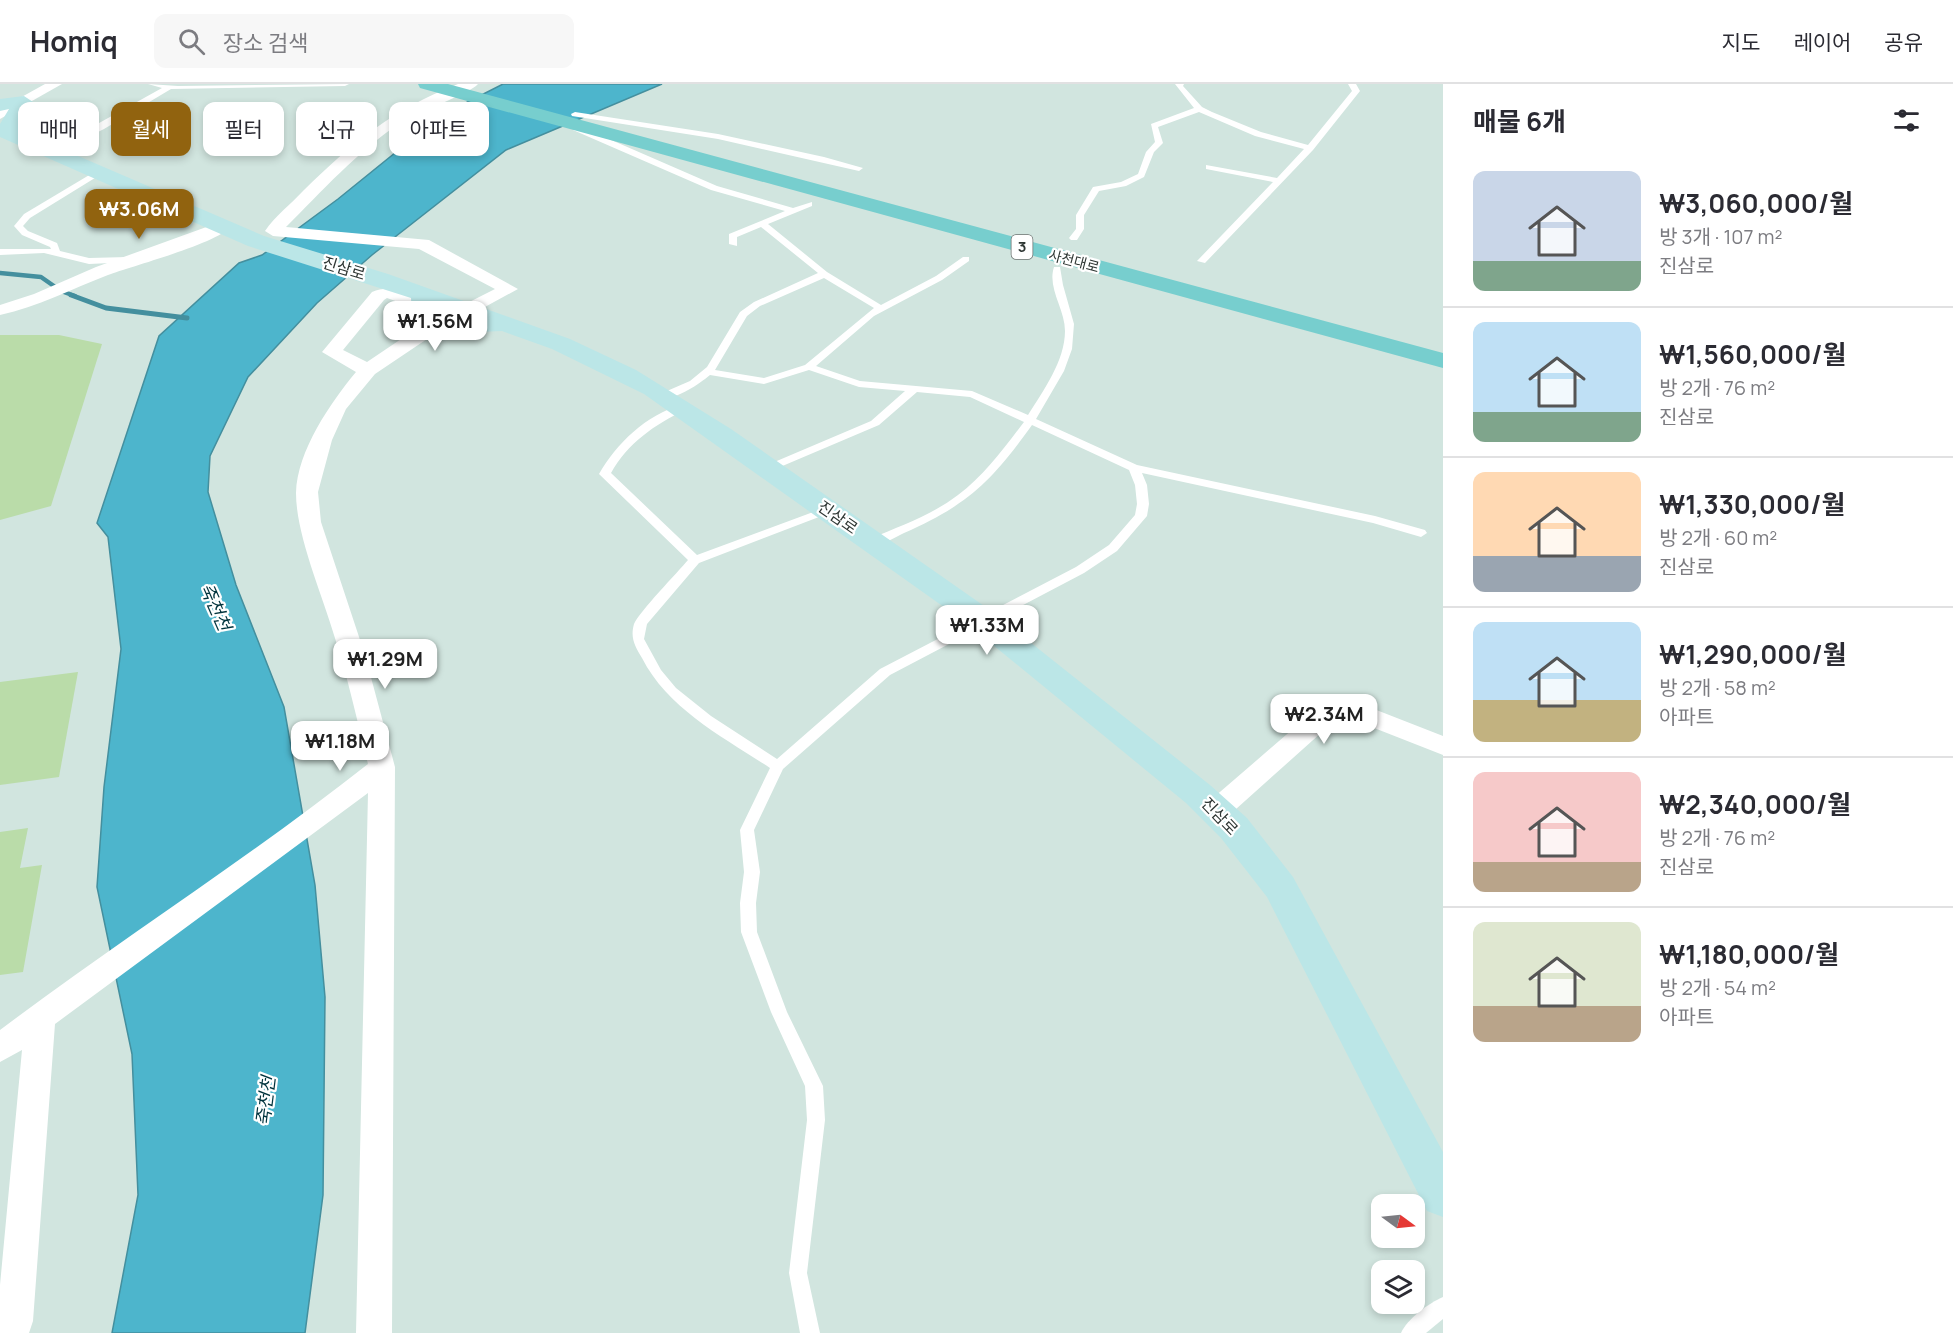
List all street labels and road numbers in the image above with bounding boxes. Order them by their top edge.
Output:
road number: 3 [1012,235,1032,259]
street label: 사천대로 [1047,245,1102,276]
street label: 진삼로 [320,251,369,285]
street label: 진삼로 [814,495,863,539]
street label: 진삼로 [1197,792,1243,840]

